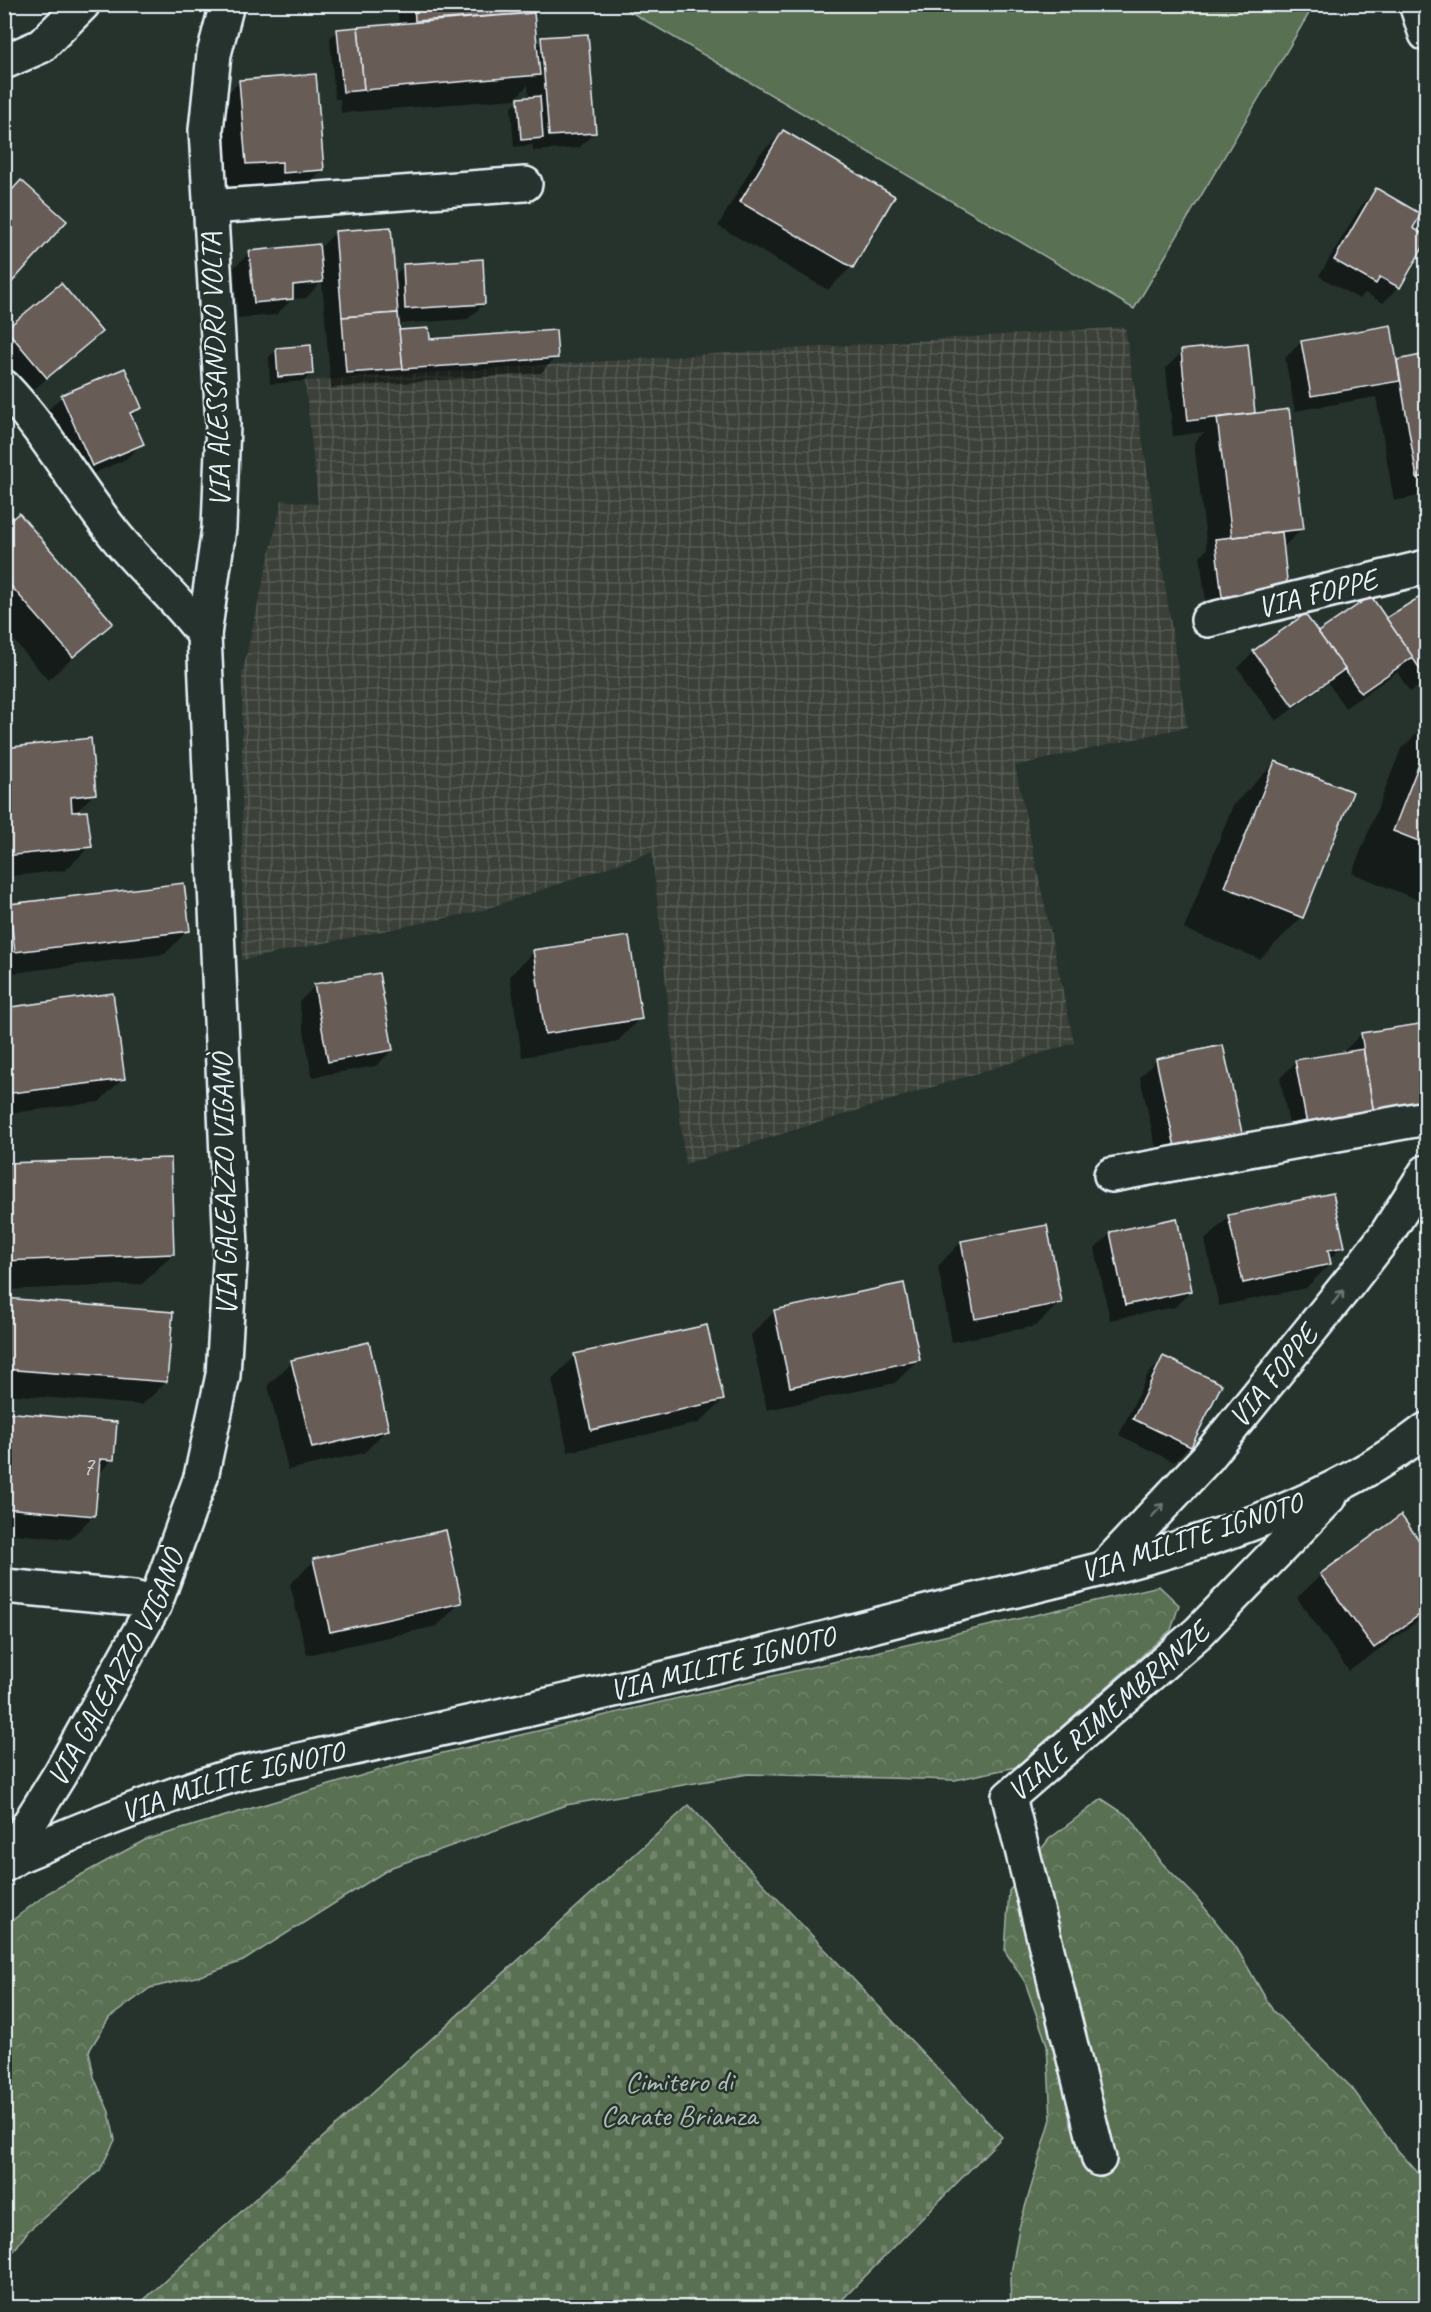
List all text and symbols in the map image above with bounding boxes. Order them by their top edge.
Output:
street label: VIA ALESSANDRO VOLTA [191,231,239,508]
street label: VIA FOPPE [1253,559,1385,626]
street label: VIA GALEAZZO VIGANÒ [203,1051,245,1316]
one-way arrow [1331,1290,1345,1305]
street label: VIA FOPPE [1220,1314,1329,1435]
house number: 7 [82,1449,96,1483]
street label: VIA MILITE IGNOTO [1075,1482,1310,1591]
one-way arrow [1151,1503,1165,1518]
street label: VIA GALEAZZO VIGANÒ [38,1542,193,1793]
street label: VIALE RIMEMBRANZE [999,1610,1220,1809]
street label: VIA MILITE IGNOTO [605,1616,842,1709]
street label: VIA MILITE IGNOTO [115,1731,350,1832]
park label: Cimitero di Carate Brianza [601,2062,760,2134]

